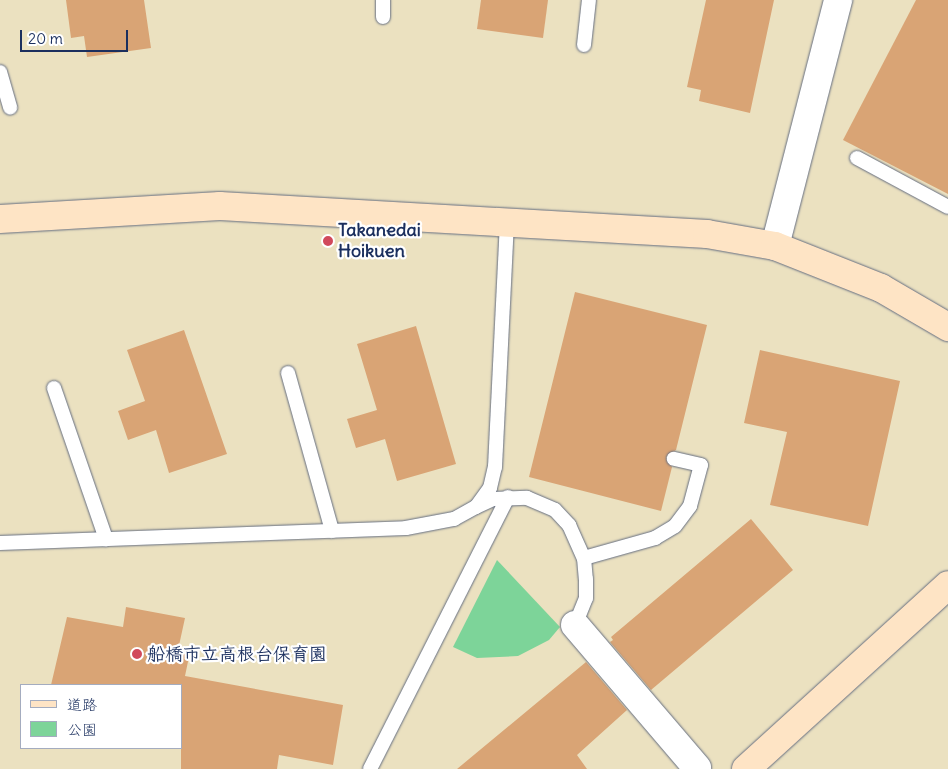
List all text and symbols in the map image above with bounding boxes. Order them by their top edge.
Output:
scale bar [22,20,130,52]
text: 20 m [28,29,63,48]
place label: Takanedai Hoikuen [338,220,421,262]
marker: Takanedai Hoikuen [322,235,334,247]
place label: 船橋市立高根台保育園 [147,643,327,665]
marker: 船橋市立高根台保育園 [131,648,143,660]
legend [20,684,182,749]
text: 道路 [67,695,97,714]
text: 公園 [67,720,97,739]

